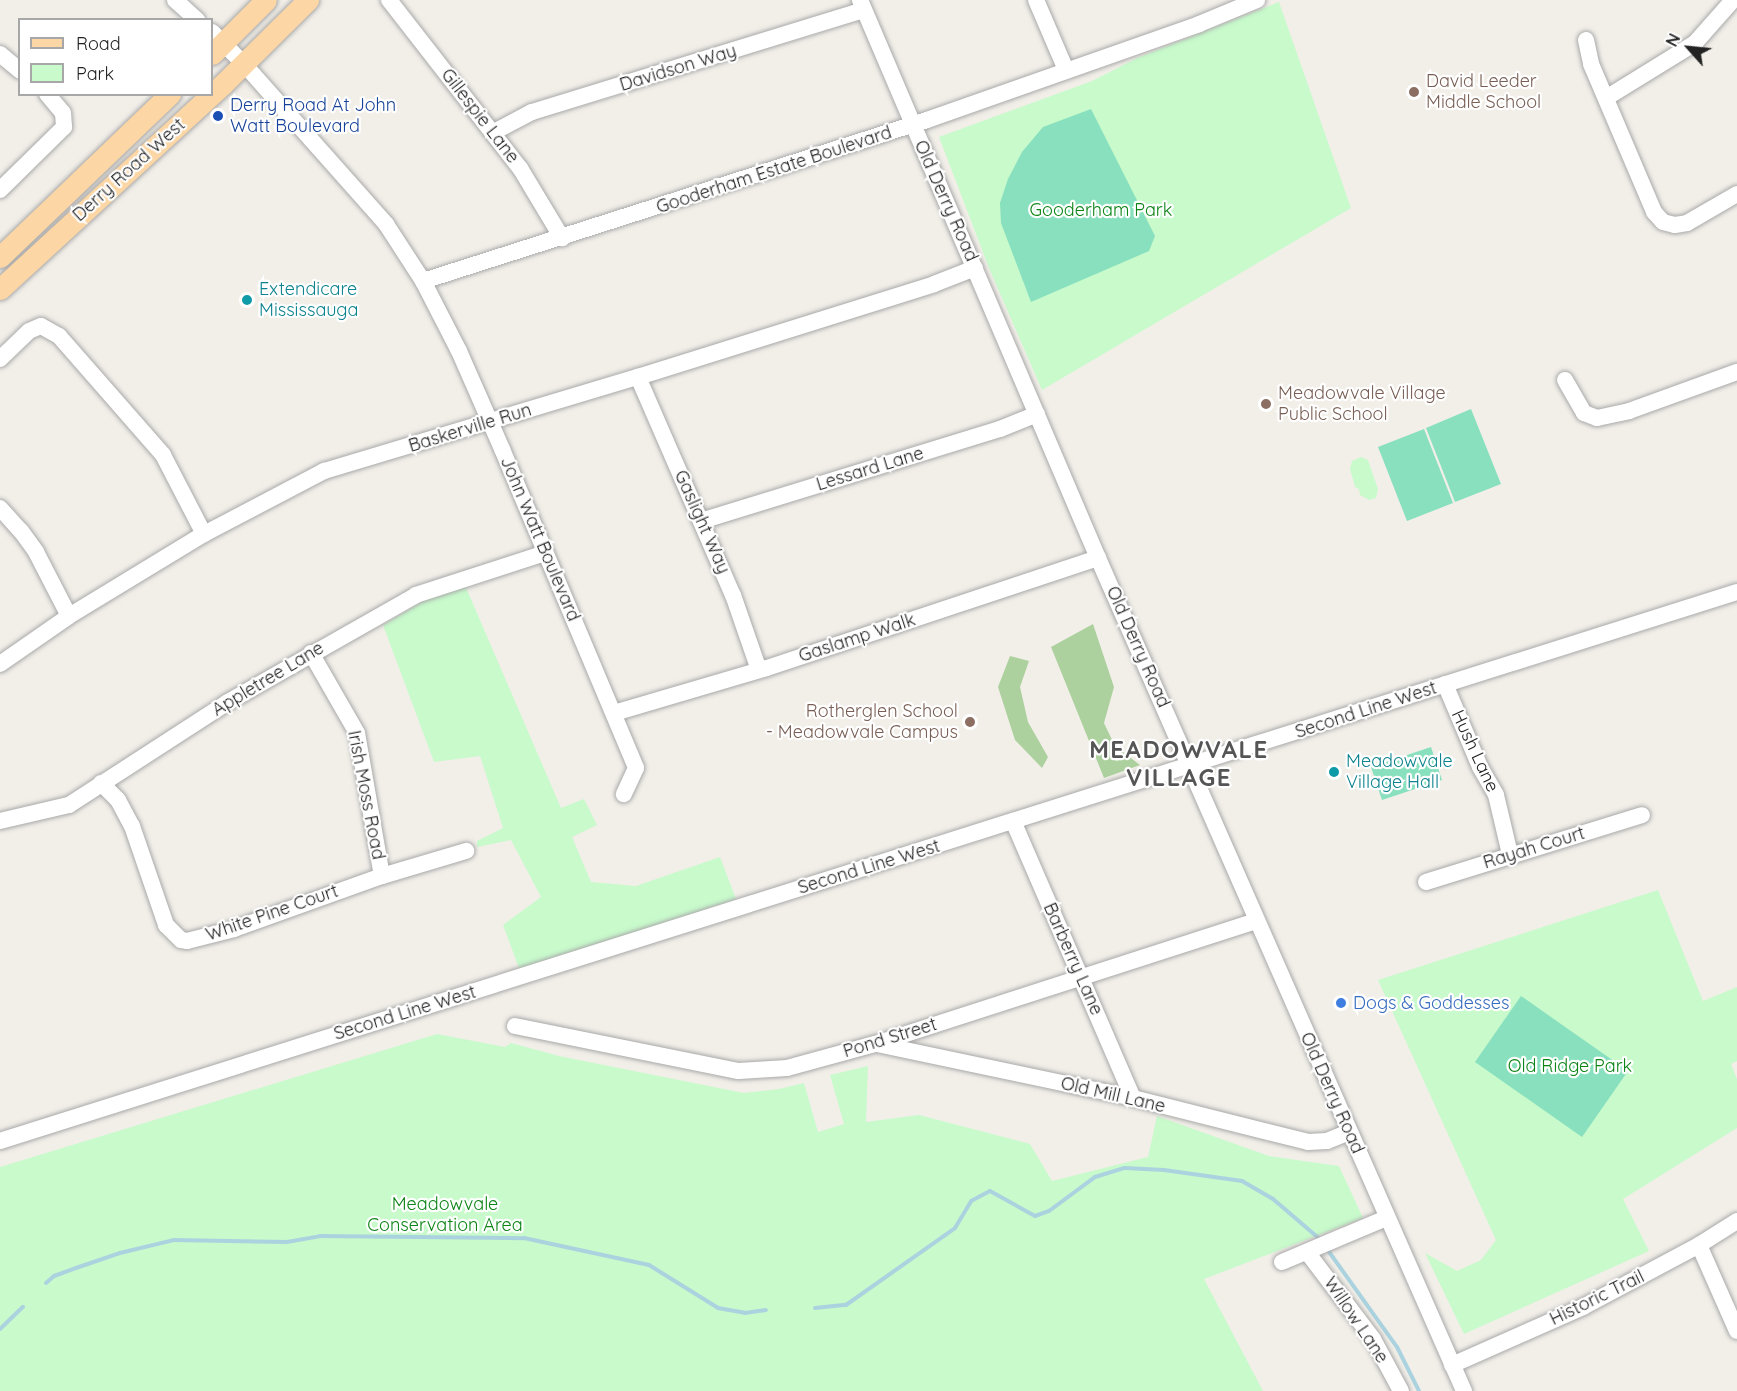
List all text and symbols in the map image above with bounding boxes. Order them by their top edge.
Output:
legend [18,18,213,96]
north arrow [1659,18,1719,78]
text: N [1661,30,1685,50]
text: Road [76,32,121,55]
street label: Davidson Way [617,40,739,96]
text: Park [76,62,114,85]
street label: Gillespie Lane [436,64,524,168]
place label: David Leeder Middle School [1426,71,1541,113]
marker: David Leeder Middle School [1407,85,1421,99]
place label: Derry Road At John Watt Boulevard [230,95,396,138]
marker: Derry Road At John Watt Boulevard [211,109,225,123]
street label: Derry Road West [68,114,190,226]
street label: Gooderham Estate Boulevard [654,122,894,218]
street label: Old Derry Road [910,137,982,265]
park label: Gooderham Park [1030,199,1172,221]
place label: Extendicare Mississauga [259,279,358,322]
marker: Extendicare Mississauga [240,293,254,307]
place label: Meadowvale Village Public School [1278,383,1446,426]
marker: Meadowvale Village Public School [1259,397,1273,411]
street label: Baskerville Run [406,399,534,457]
street label: Lessard Lane [814,442,926,496]
street label: John Watt Boulevard [496,453,584,625]
street label: Gaslight Way [670,467,734,577]
street label: Old Derry Road [1102,583,1174,711]
street label: Gaslamp Walk [796,609,918,667]
street label: Appletree Lane [208,637,328,721]
street label: Second Line West [1293,677,1439,743]
place label: Rotherglen School - Meadowvale Campus [766,701,958,744]
street label: Hush Lane [1447,707,1503,795]
marker: Rotherglen School - Meadowvale Campus [963,715,977,729]
street label: Irish Moss Road [343,729,389,861]
district label: MEADOWVALE VILLAGE [1089,736,1269,792]
place label: Meadowvale Village Hall [1346,751,1453,794]
marker: Meadowvale Village Hall [1327,765,1341,779]
street label: Rayah Court [1481,822,1587,874]
street label: Second Line West [795,835,943,899]
street label: White Pine Court [203,880,341,946]
street label: Barberry Lane [1039,899,1107,1019]
street label: Second Line West [331,981,479,1045]
place label: Dogs & Goddesses [1353,992,1509,1014]
marker: Dogs & Goddesses [1334,996,1348,1010]
street label: Pond Street [841,1014,939,1062]
street label: Old Derry Road [1296,1029,1368,1157]
park label: Old Ridge Park [1508,1055,1632,1077]
street label: Old Mill Lane [1059,1072,1167,1118]
park label: Meadowvale Conservation Area [367,1194,523,1236]
street label: Historic Trail [1546,1266,1648,1330]
street label: Willow Lane [1319,1273,1393,1367]

